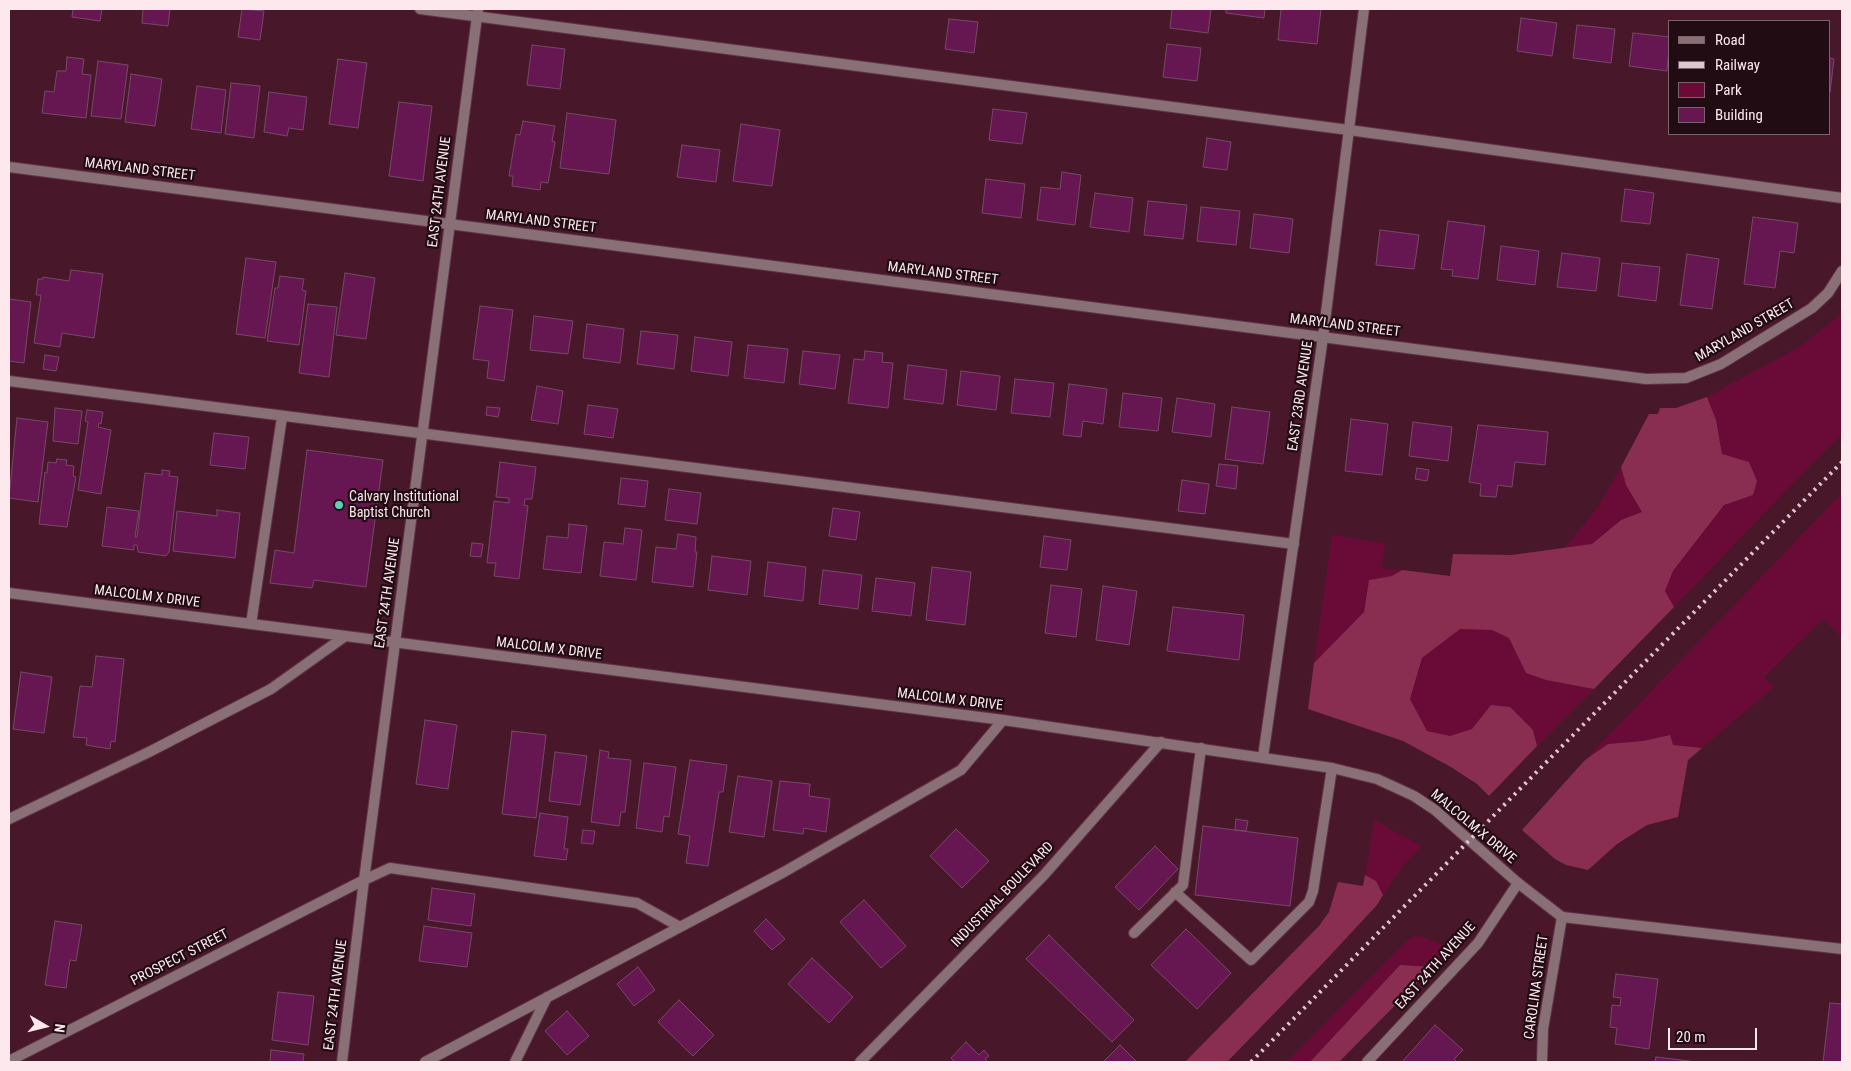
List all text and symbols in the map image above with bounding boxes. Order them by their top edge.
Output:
legend [1668,20,1831,135]
text: Road [1715,31,1745,49]
text: Railway [1715,56,1760,74]
text: Park [1715,81,1742,99]
text: Building [1715,106,1763,124]
street label: EAST 24TH AVENUE [425,136,455,248]
street label: MARYLAND STREET [84,155,196,185]
street label: MARYLAND STREET [485,207,597,237]
street label: MARYLAND STREET [887,259,999,289]
street label: MARYLAND STREET [1693,296,1797,366]
street label: MARYLAND STREET [1289,311,1401,341]
street label: EAST 23RD AVENUE [1285,340,1317,452]
place label: Calvary Institutional Baptist Church [349,489,459,522]
marker: Calvary Institutional Baptist Church [333,499,345,511]
street label: EAST 24TH AVENUE [372,537,404,649]
street label: MALCOLM X DRIVE [93,582,201,612]
street label: MALCOLM X DRIVE [495,634,603,664]
street label: MALCOLM X DRIVE [896,685,1004,715]
street label: MALCOLM X DRIVE [1427,786,1519,868]
street label: INDUSTRIAL BOULEVARD [948,839,1058,951]
street label: EAST 24TH AVENUE [1392,919,1480,1013]
street label: PROSPECT STREET [128,926,232,990]
street label: CAROLINA STREET [1521,934,1553,1040]
street label: EAST 24TH AVENUE [321,939,351,1051]
north arrow [20,1001,70,1051]
scale bar [1671,1018,1760,1050]
text: N [51,1023,68,1033]
text: 20 m [1676,1028,1706,1046]

